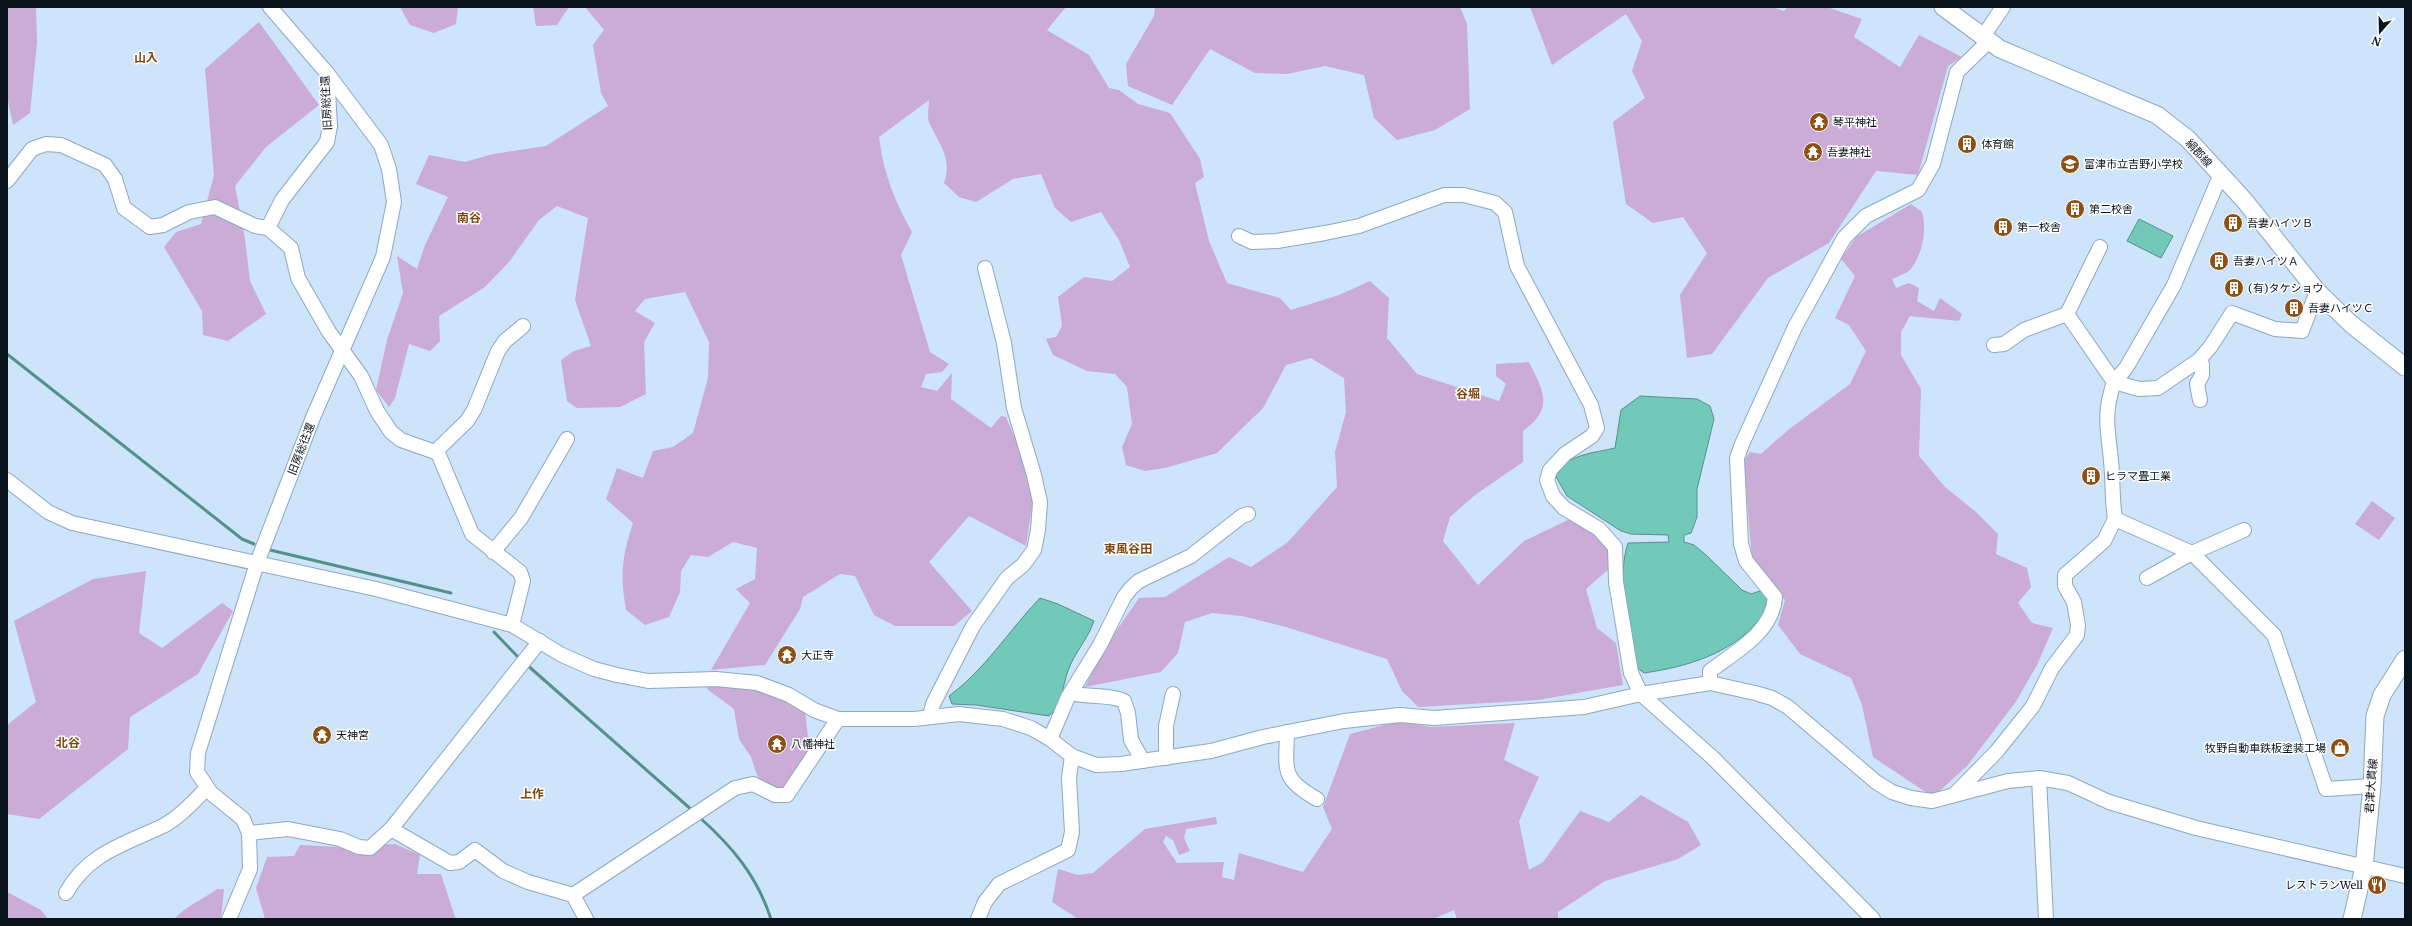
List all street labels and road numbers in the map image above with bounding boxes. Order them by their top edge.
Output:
street label: 旧房総往還 [318,75,334,131]
street label: 絹郡線 [2183,136,2215,170]
street label: 旧房総往還 [285,421,317,477]
street label: 君津大貫線 [2362,758,2380,814]

